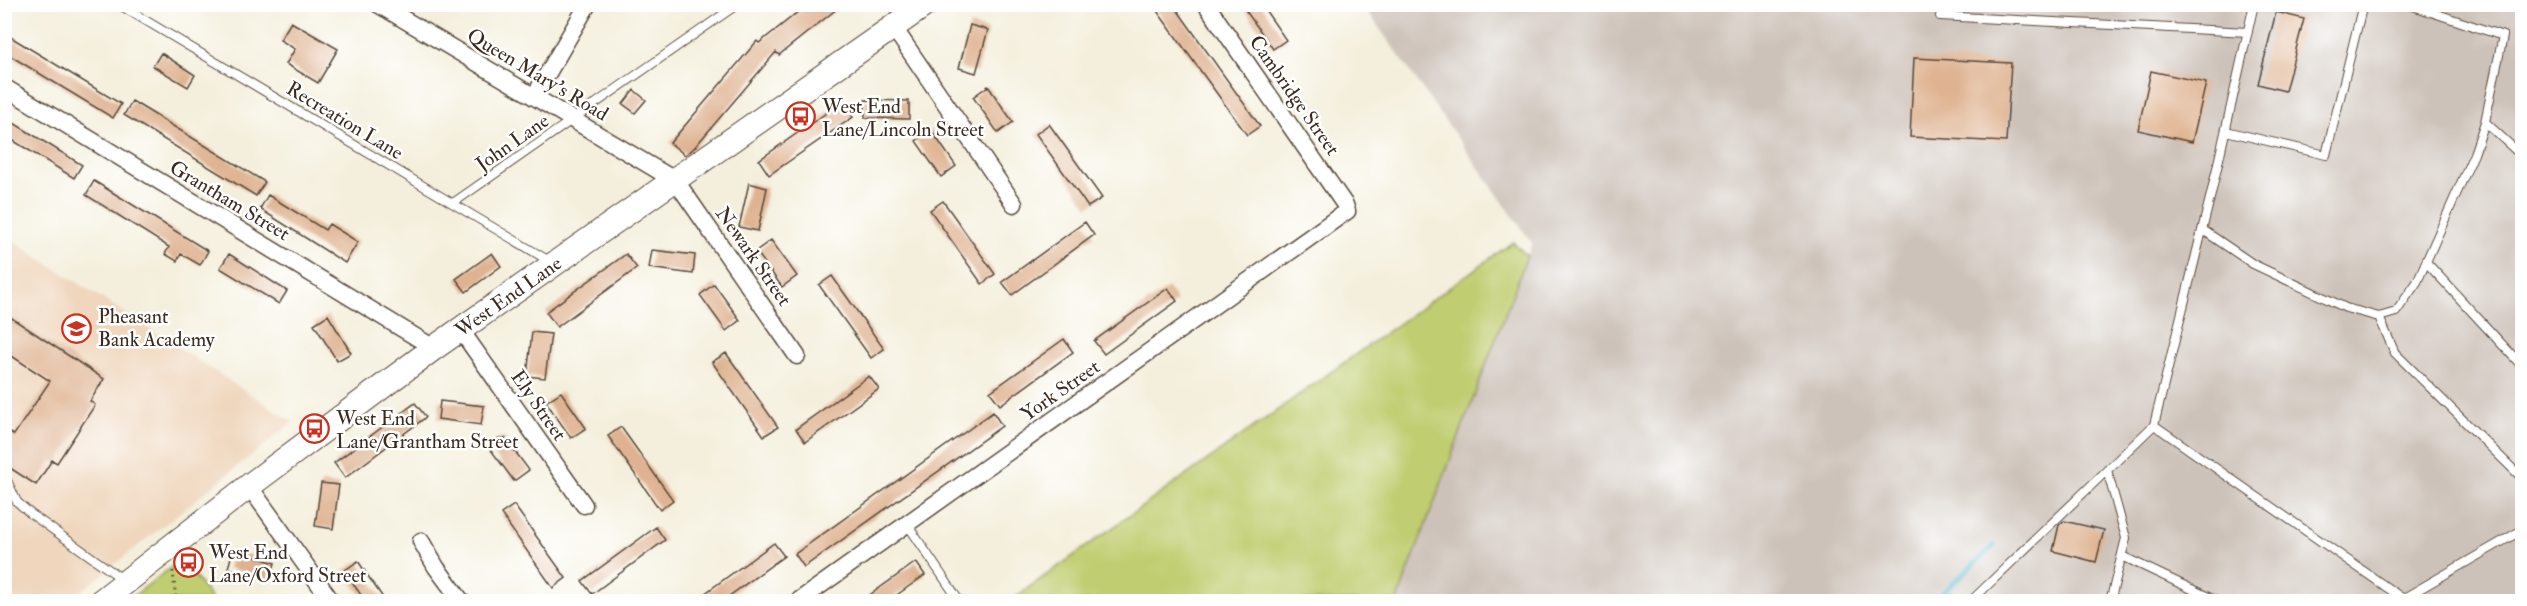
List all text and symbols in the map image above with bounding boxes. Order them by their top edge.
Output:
street label: Queen Mary's Road [463,22,613,126]
street label: Cambridge Street [1244,30,1346,161]
street label: Recreation Lane [282,76,408,165]
place label: West End Lane/Lincoln Street [821,94,985,142]
bus stop icon: West End Lane/Lincoln Street [785,101,817,133]
street label: John Lane [470,108,554,177]
street label: Grantham Street [165,155,295,246]
street label: Newark Street [710,202,797,311]
street label: West End Lane [449,251,567,343]
place label: Pheasant Bank Academy [98,304,216,352]
school or university icon: Pheasant Bank Academy [61,312,93,344]
street label: York Street [1016,354,1105,427]
street label: Ely Street [505,365,572,446]
place label: West End Lane/Grantham Street [335,406,519,454]
bus stop icon: West End Lane/Grantham Street [299,413,331,445]
place label: West End Lane/Oxford Street [208,540,367,588]
bus stop icon: West End Lane/Oxford Street [172,547,204,579]

